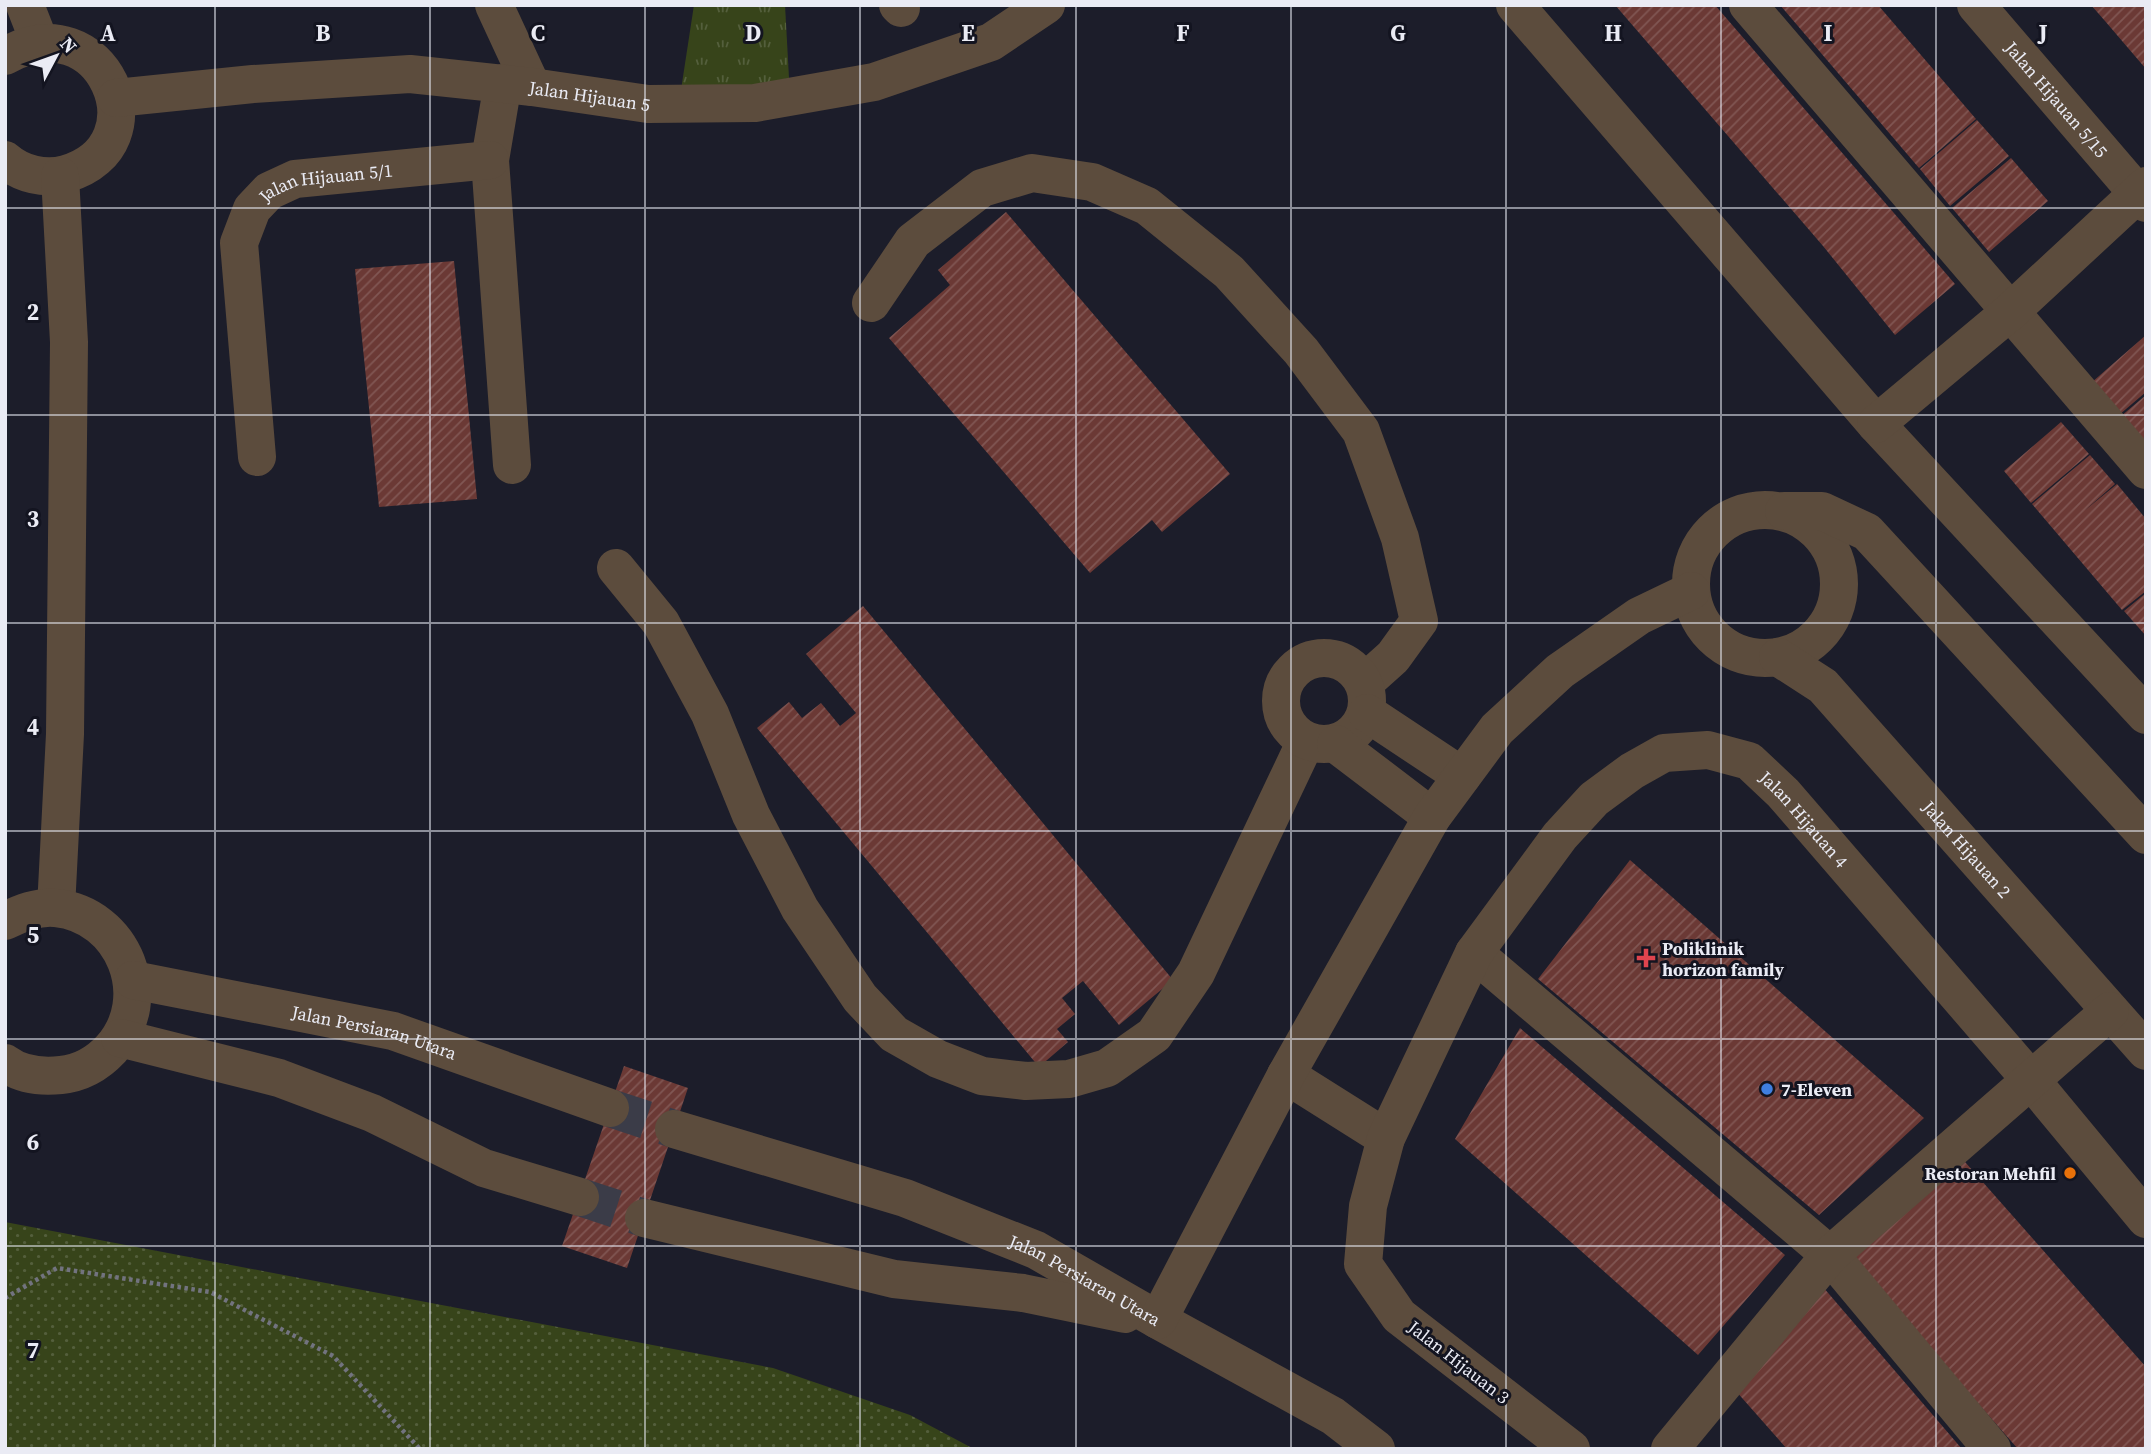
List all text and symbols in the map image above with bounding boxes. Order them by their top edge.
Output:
text: A [100,17,116,49]
text: B [316,17,331,49]
text: C [531,17,545,49]
text: D [745,17,761,49]
text: E [961,17,975,49]
text: F [1176,17,1190,49]
text: G [1390,17,1406,49]
text: H [1604,17,1622,49]
text: I [1824,17,1833,49]
text: J [2036,17,2048,49]
north arrow [21,21,91,91]
text: N [54,31,83,59]
street label: Jalan Hijauan 5/15 [1999,35,2114,163]
street label: Jalan Hijauan 5 [526,74,652,117]
street label: Jalan Hijauan 5/1 [252,157,394,208]
text: 2 [27,296,39,328]
text: 3 [27,503,39,535]
text: 4 [27,711,39,743]
street label: Jalan Hijauan 4 [1753,764,1854,873]
street label: Jalan Hijauan 2 [1917,794,2017,903]
text: 5 [27,919,39,951]
place label: Poliklinik horizon family [1662,936,1784,982]
marker: Poliklinik horizon family [1636,948,1656,968]
street label: Jalan Persiaran Utara [289,999,461,1065]
place label: 7-Eleven [1781,1077,1852,1102]
marker: 7-Eleven [1759,1081,1775,1097]
text: 6 [27,1126,39,1158]
place label: Restoran Mehfil [1925,1161,2056,1186]
marker: Restoran Mehfil [2062,1165,2078,1181]
street label: Jalan Persiaran Utara [1004,1228,1166,1332]
street label: Jalan Hijauan 3 [1402,1314,1515,1409]
text: 7 [27,1334,39,1366]

